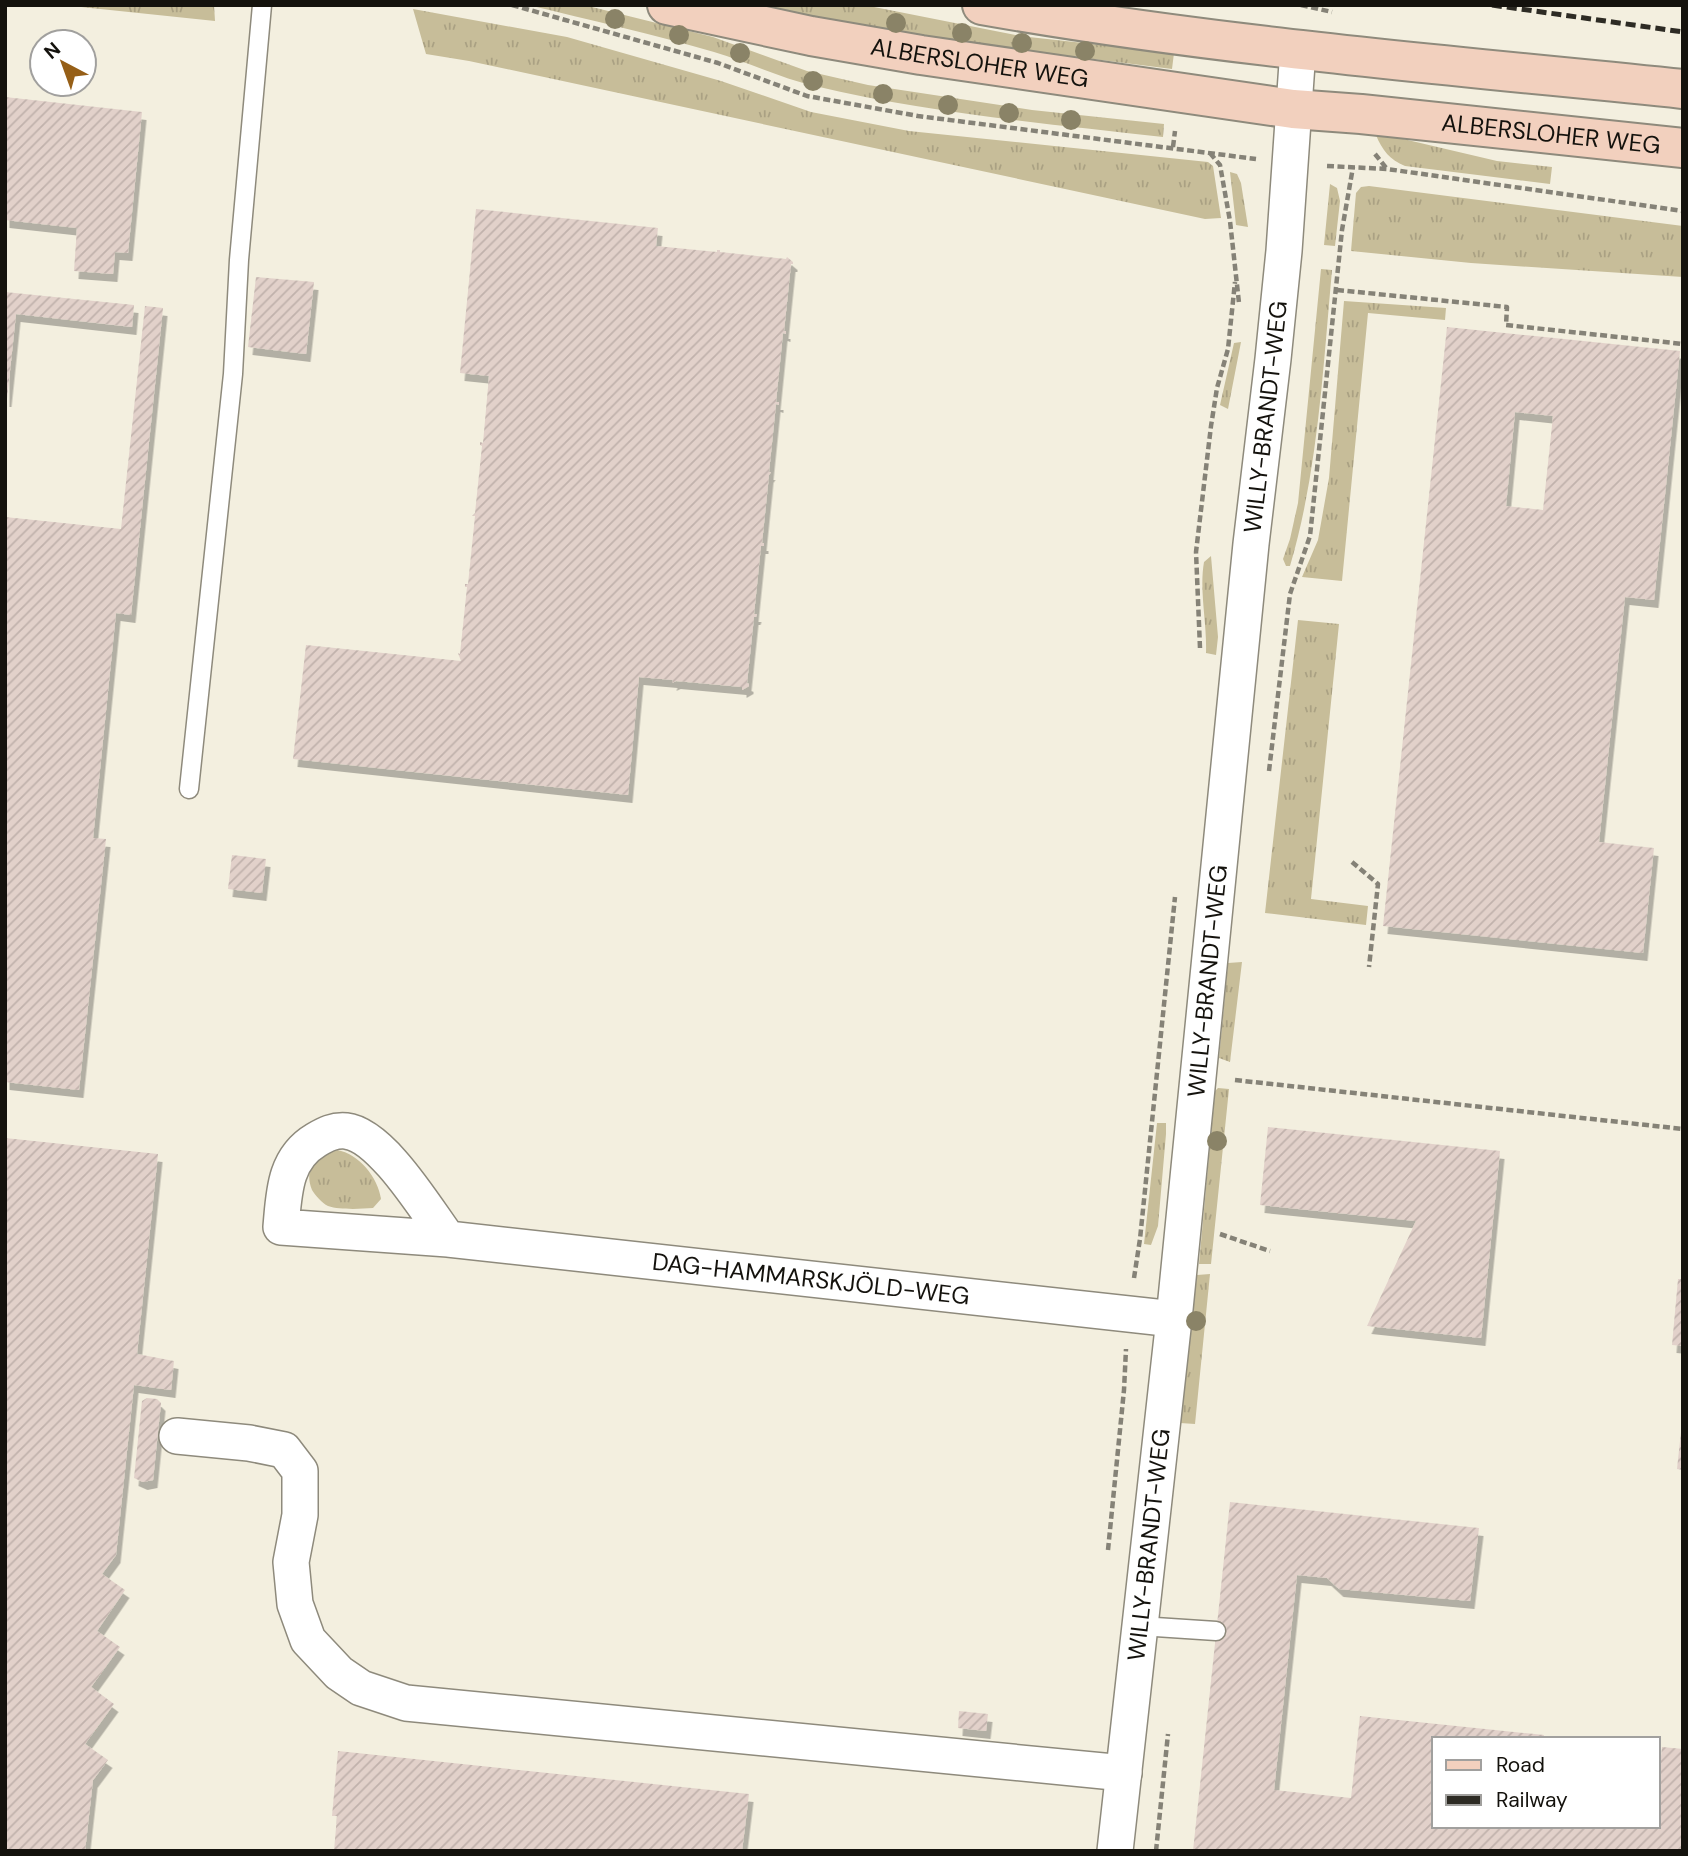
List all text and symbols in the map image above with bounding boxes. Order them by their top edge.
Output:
north arrow [28,28,98,98]
street label: ALBERSLOHER WEG [868,31,1091,94]
text: N [39,37,66,65]
street label: ALBERSLOHER WEG [1440,107,1662,161]
street label: WILLY-BRANDT-WEG [1236,299,1294,535]
street label: WILLY-BRANDT-WEG [1180,863,1234,1099]
street label: DAG-HAMMARSKJÖLD-WEG [651,1246,971,1311]
street label: WILLY-BRANDT-WEG [1120,1427,1177,1663]
legend [1432,1737,1660,1828]
text: Road [1496,1751,1545,1779]
text: Railway [1496,1786,1568,1814]

